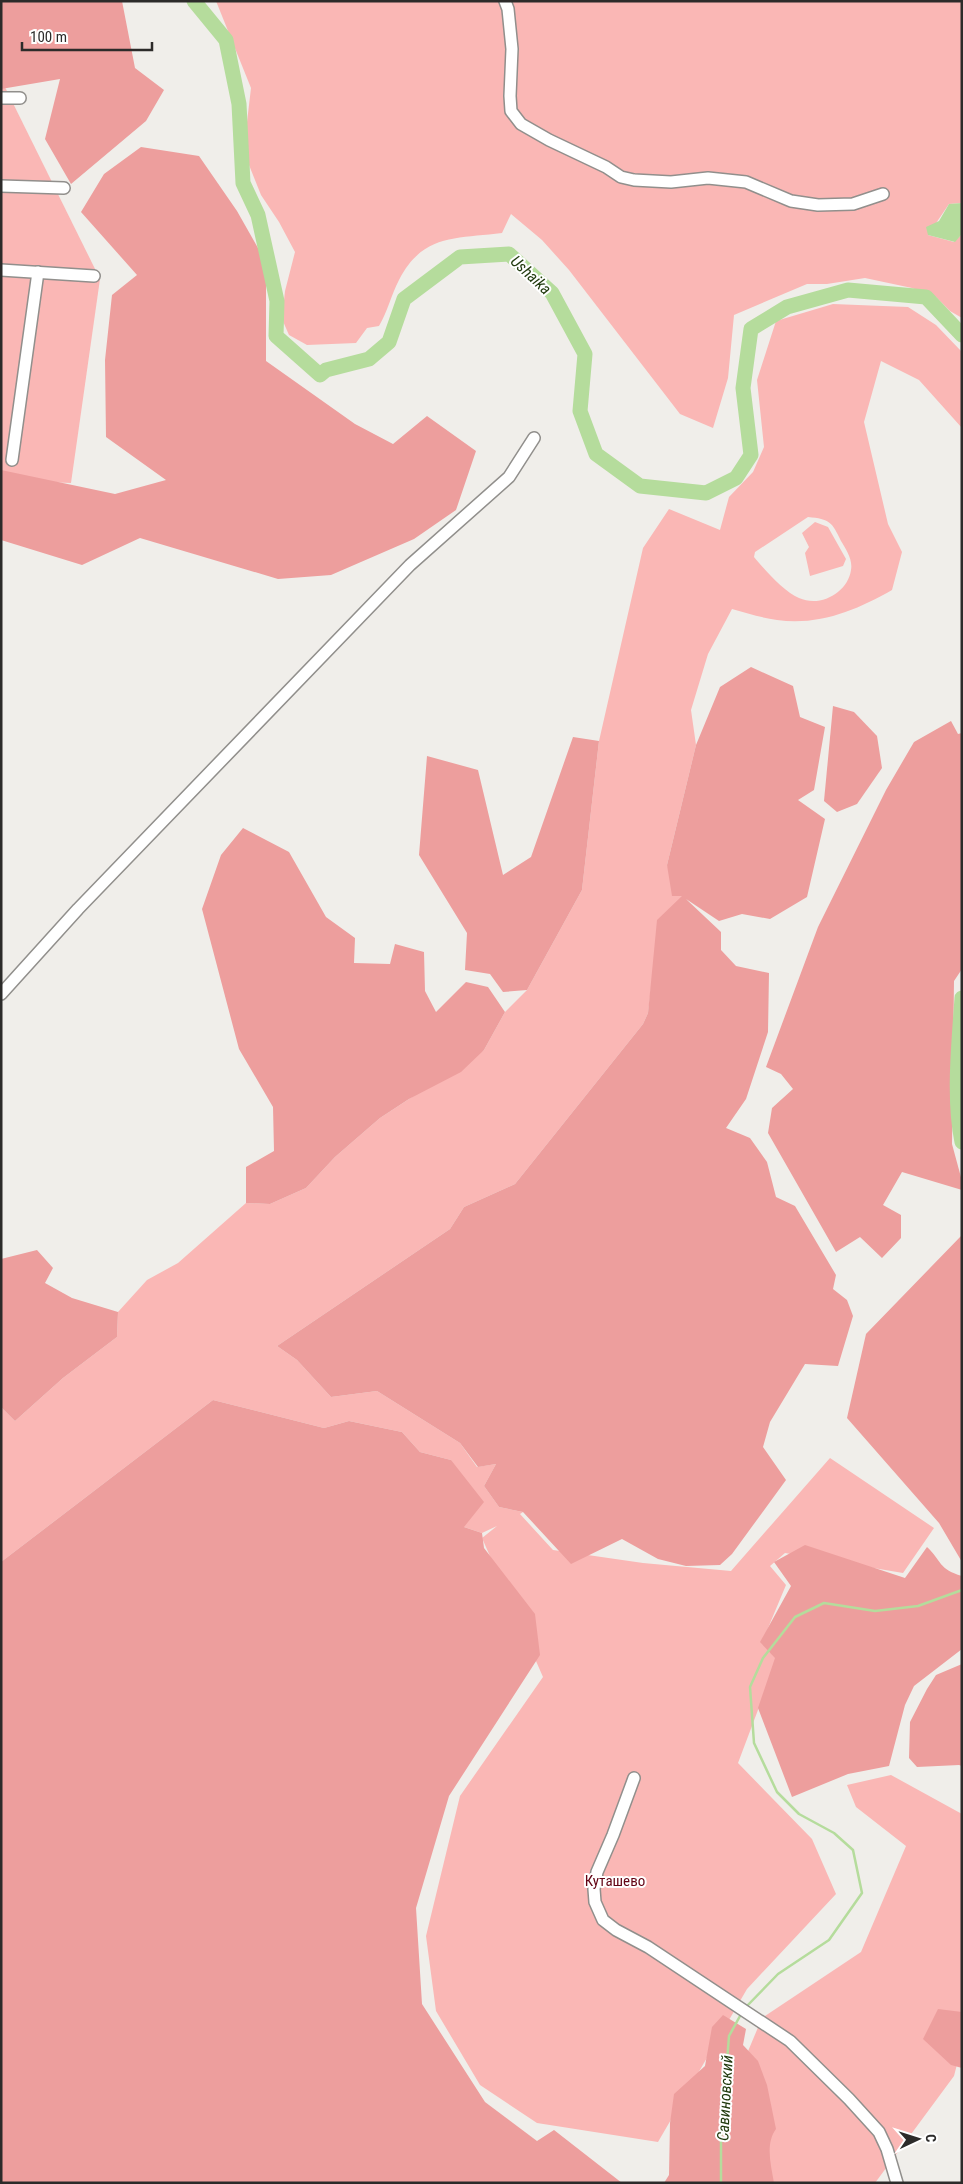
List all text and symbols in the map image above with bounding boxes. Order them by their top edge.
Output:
scale bar [22,20,152,52]
text: 100 m [30,28,67,46]
water label: Ushaika [507,251,555,299]
park label: Куташево [585,1872,645,1890]
water label: Савиновский [713,2055,737,2141]
north arrow [893,2114,943,2164]
text: С [923,2134,939,2143]

